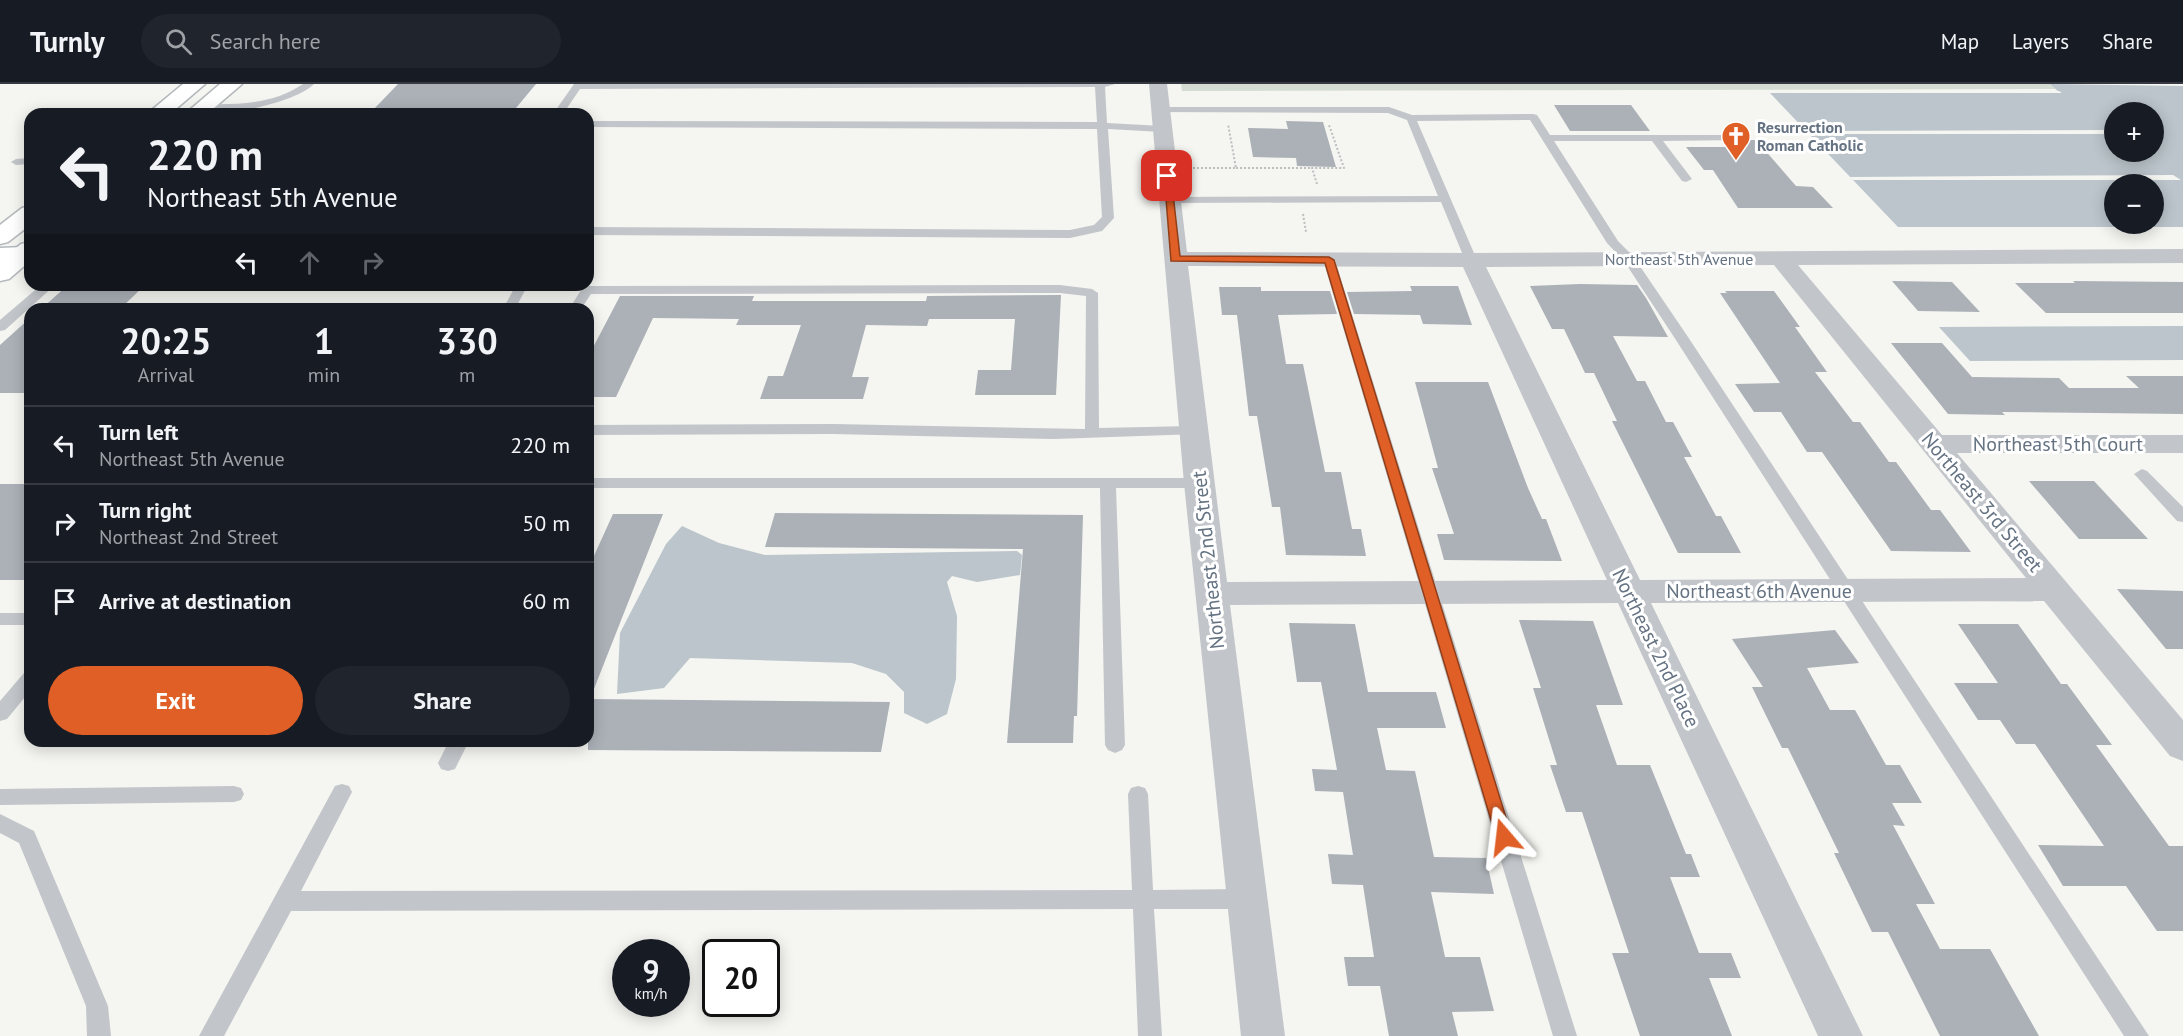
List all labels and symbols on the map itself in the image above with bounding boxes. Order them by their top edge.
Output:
place label: Resurrection Roman Catholic [1757,117,1863,155]
church icon: Resurrection Roman Catholic [1720,120,1752,162]
pin [1141,150,1192,201]
street label: Northeast 5th Avenue [1605,249,1753,269]
street label: Northeast 3rd Street [1916,427,2048,577]
street label: Northeast 5th Court [1973,431,2143,457]
street label: Northeast 2nd Street [1186,469,1230,650]
street label: Northeast 2nd Place [1606,564,1706,732]
street label: Northeast 6th Avenue [1666,578,1852,604]
position arrow [1472,805,1536,869]
speed limit sign: 20 [702,939,780,1017]

